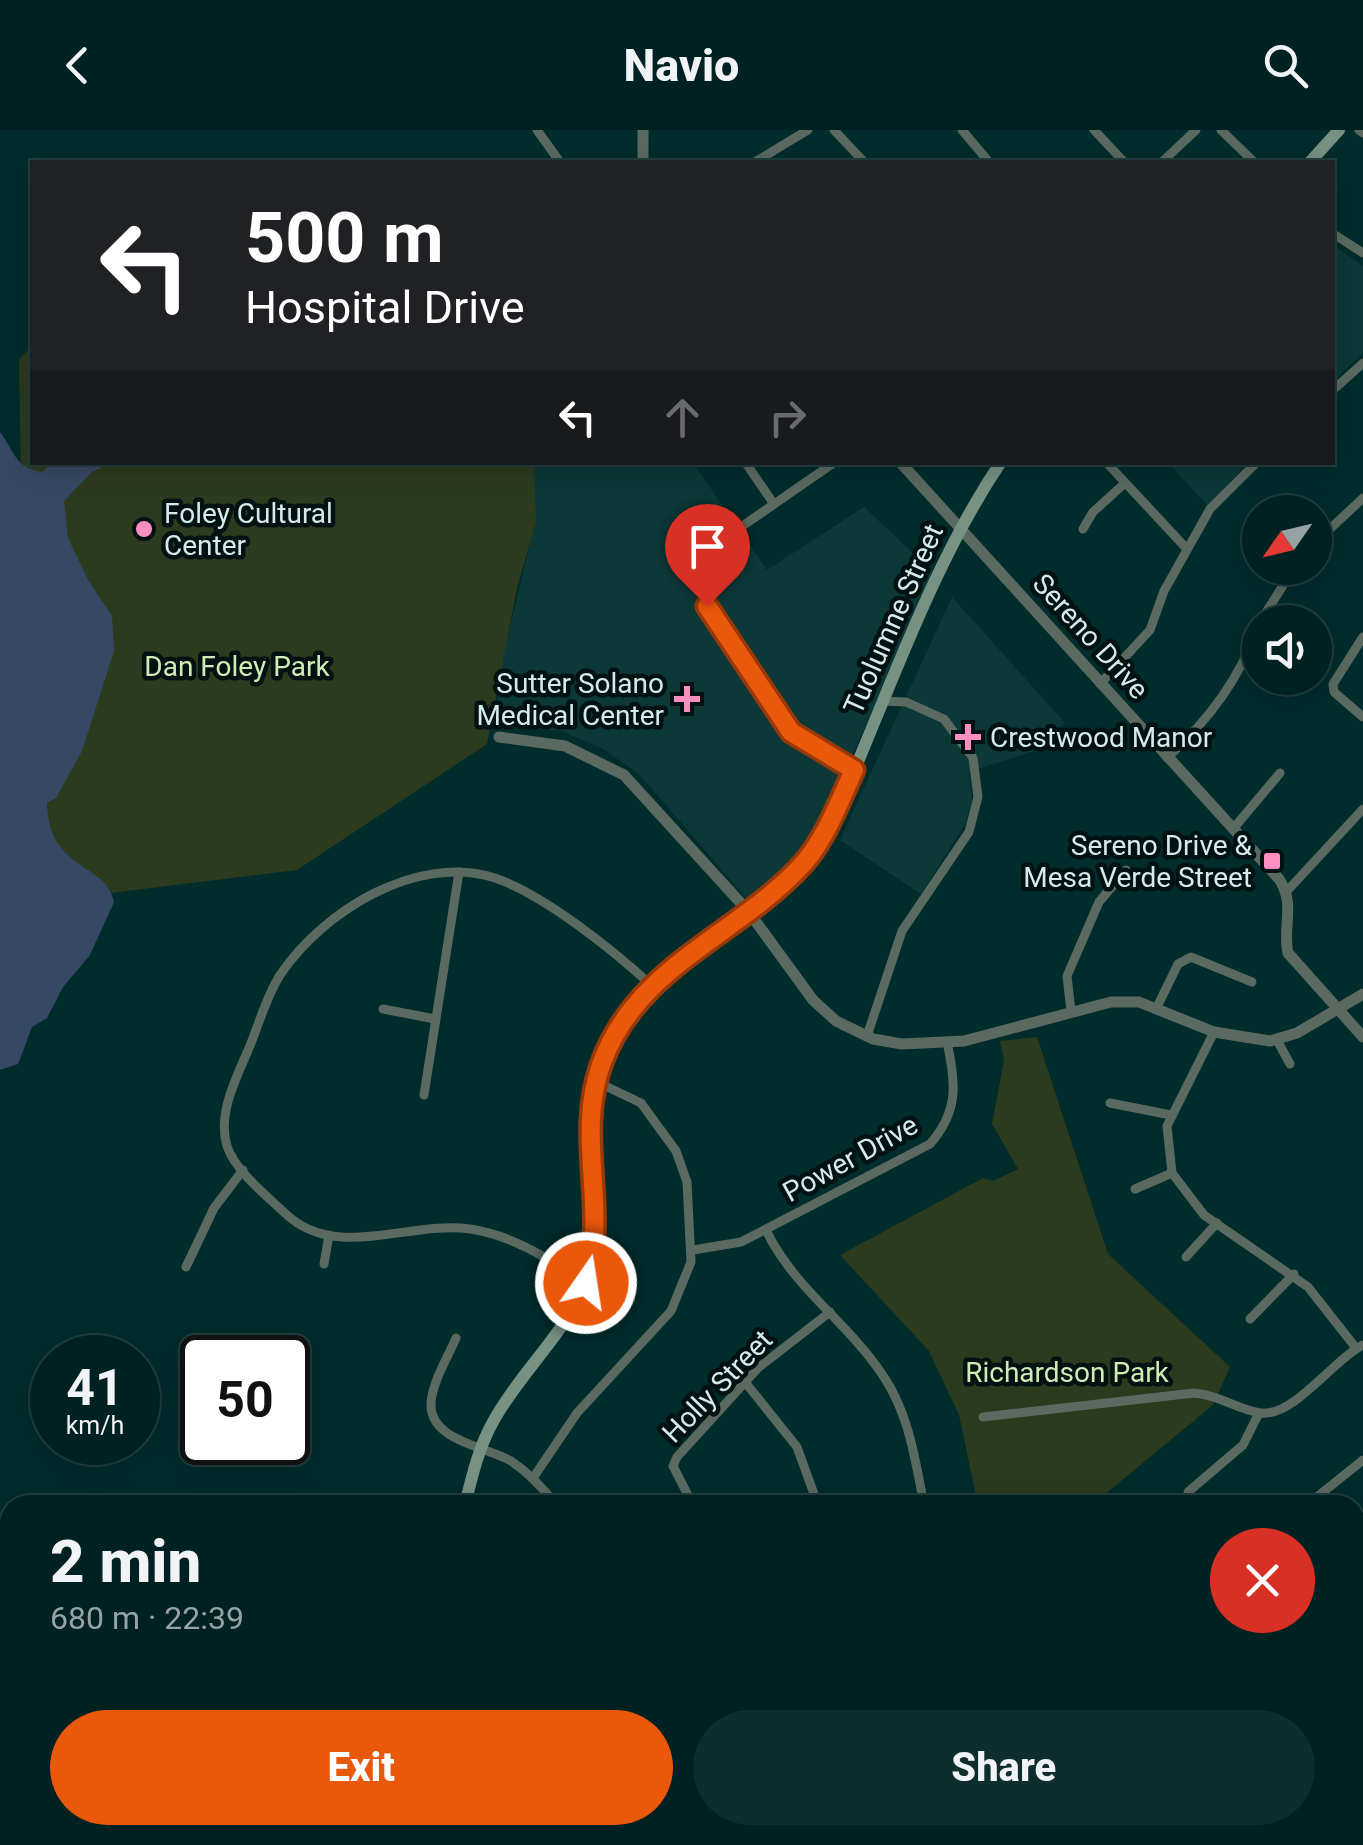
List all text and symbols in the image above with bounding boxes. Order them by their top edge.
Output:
icon: back [50,38,105,93]
icon: search [1258,38,1313,93]
text: Navio [624,39,739,92]
text: 500 m [245,197,444,279]
icon: left [80,200,210,330]
text: Hospital Drive [245,281,525,334]
icon: left [550,390,605,445]
icon: ahead [655,390,710,445]
icon: right [760,390,815,445]
north arrow [1242,495,1332,585]
map controls [1242,495,1332,695]
place label: Foley Cultural Center [164,497,333,562]
pin [665,504,750,607]
marker: Foley Cultural Center [133,518,155,540]
icon: arrive [680,519,735,574]
street label: Tuolumne Street [837,519,950,719]
street label: Sereno Drive [1026,567,1155,706]
button: sound [1242,605,1332,695]
park label: Dan Foley Park [144,650,330,683]
place label: Sutter Solano Medical Center [476,667,664,732]
marker: Sutter Solano Medical Center [674,686,700,712]
place label: Crestwood Manor [990,721,1213,754]
marker: Crestwood Manor [955,724,981,750]
place label: Sereno Drive & Mesa Verde Street [1023,829,1253,894]
marker: Sereno Drive & Mesa Verde Street [1261,850,1283,872]
street label: Power Drive [777,1108,923,1209]
position arrow [534,1231,638,1335]
street label: Holly Street [656,1323,779,1449]
speed limit sign: 50 [180,1335,310,1465]
park label: Richardson Park [965,1356,1170,1389]
text: 41 [66,1359,124,1417]
text: km/h [66,1411,124,1440]
text: 2 min [50,1526,201,1597]
button: close [1210,1528,1315,1633]
text: 680 m · 22:39 [50,1599,244,1637]
button: Exit [50,1710,673,1825]
button: Share [693,1710,1315,1825]

